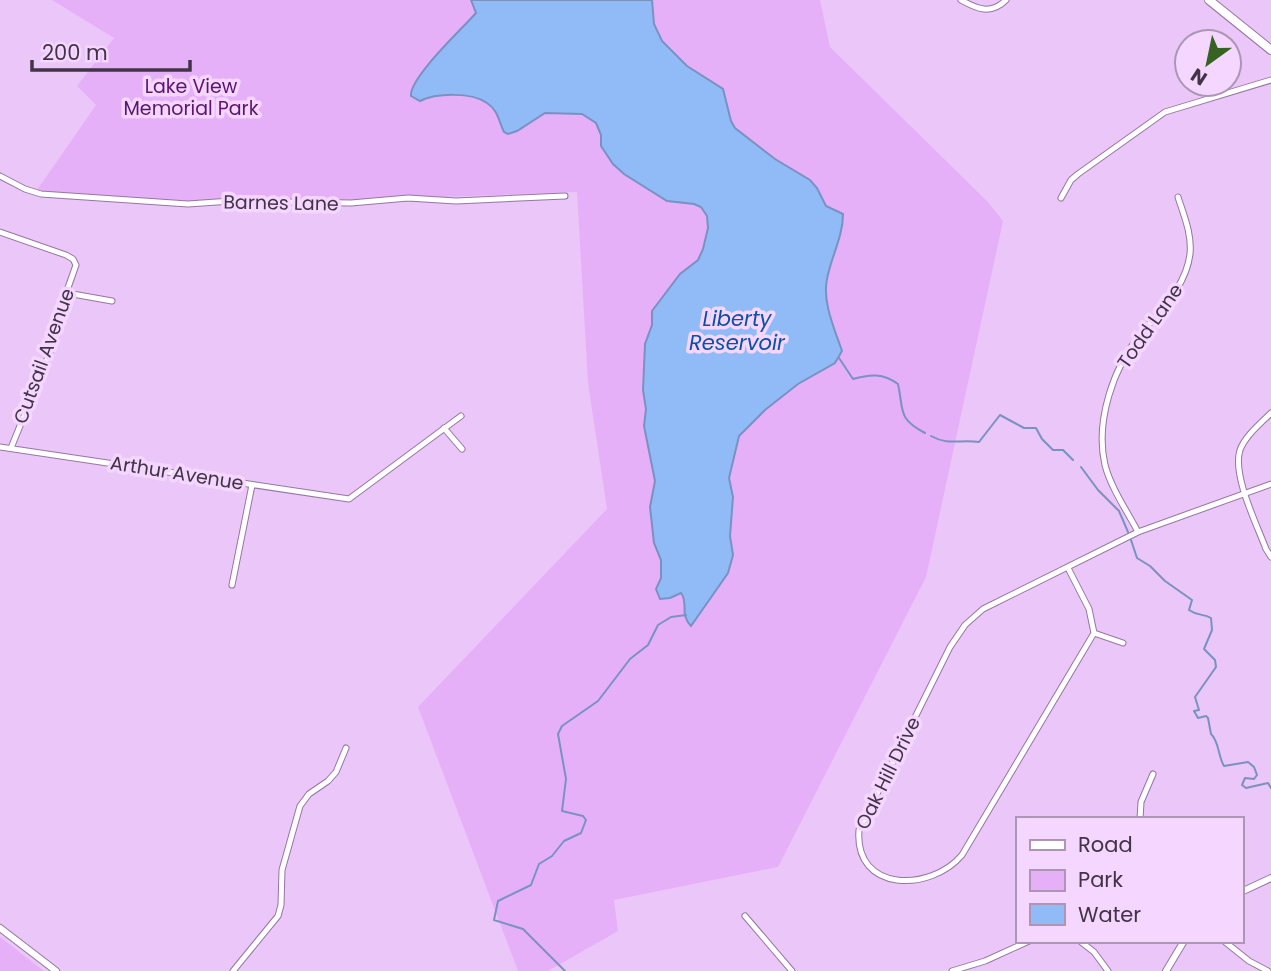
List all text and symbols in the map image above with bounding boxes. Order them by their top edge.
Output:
scale bar [32,28,189,72]
north arrow [1173,28,1243,98]
text: 200 m [42,38,108,67]
text: N [1186,62,1212,92]
park label: Lake View Memorial Park [124,73,259,122]
street label: Barnes Lane [223,188,339,218]
street label: Todd Lane [1111,278,1189,374]
street label: Cutsail Avenue [7,285,81,427]
water label: Liberty Reservoir [689,304,786,357]
street label: Arthur Avenue [108,449,246,497]
street label: Oak Hill Drive [849,712,927,834]
legend [1016,817,1243,943]
text: Road [1078,830,1133,859]
text: Park [1078,865,1123,894]
text: Water [1078,900,1141,929]

